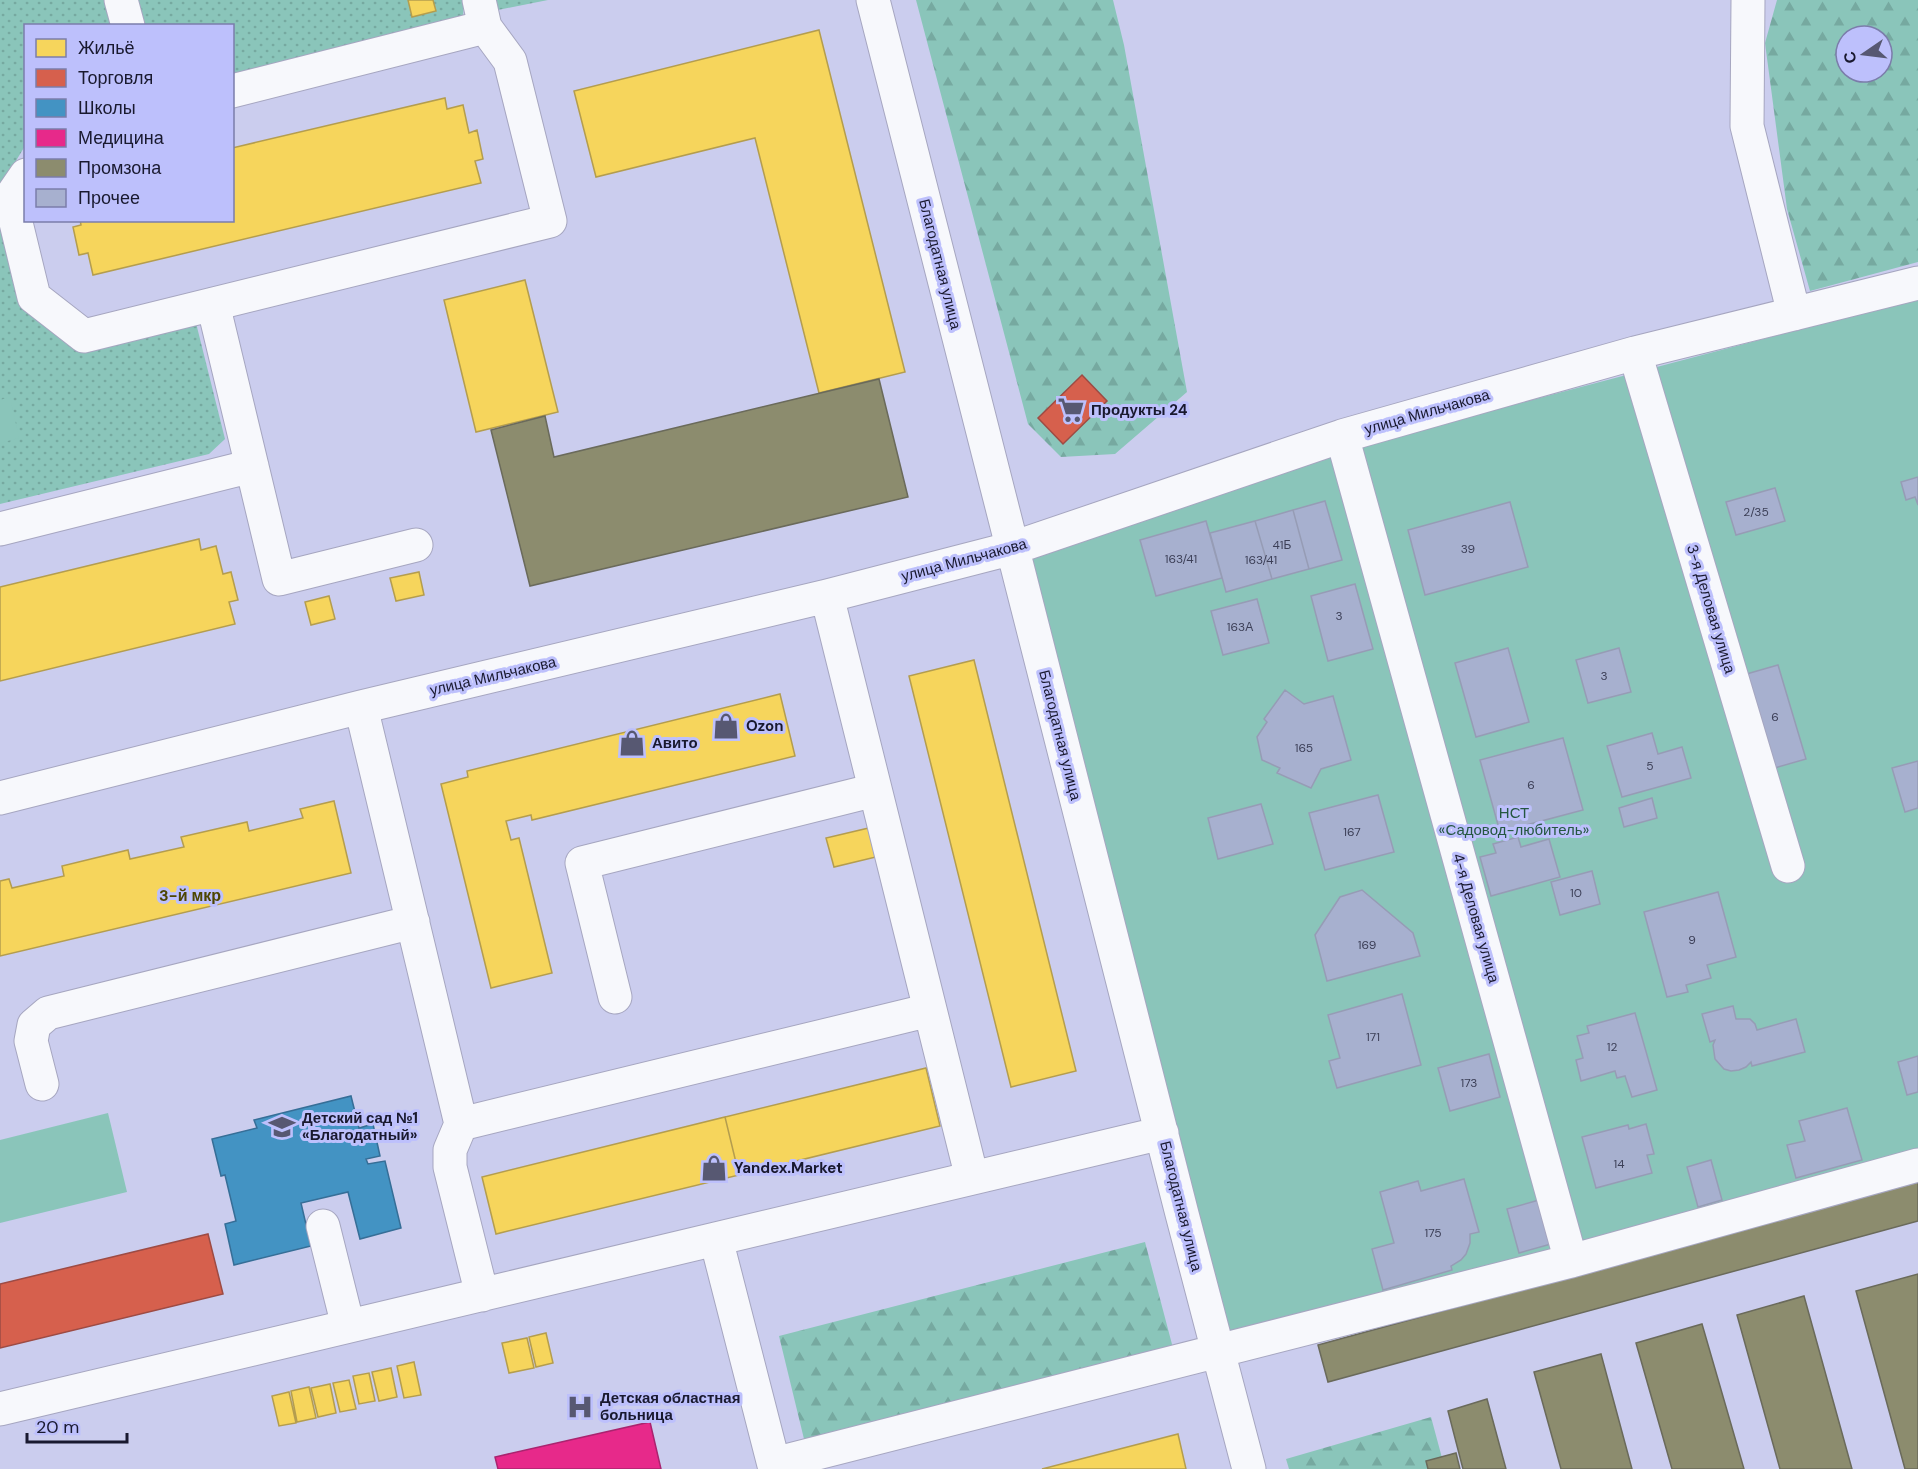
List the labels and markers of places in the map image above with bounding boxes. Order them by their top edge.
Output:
supermarket icon: Продукты 24 [1056,395,1086,425]
place label: Продукты 24 [1091,400,1188,420]
shop icon: Ozon [711,711,741,741]
place label: Ozon [746,716,784,736]
shop icon: Авито [617,728,647,758]
place label: Авито [652,733,698,753]
place label: Детский сад №1 «Благодатный» [302,1108,418,1145]
school or university icon: Детский сад №1 «Благодатный» [267,1112,297,1142]
shop icon: Yandex.Market [699,1153,729,1183]
place label: Yandex.Market [734,1158,843,1178]
place label: Детская областная больница [600,1388,740,1425]
hospital icon: Детская областная больница [565,1392,595,1422]

